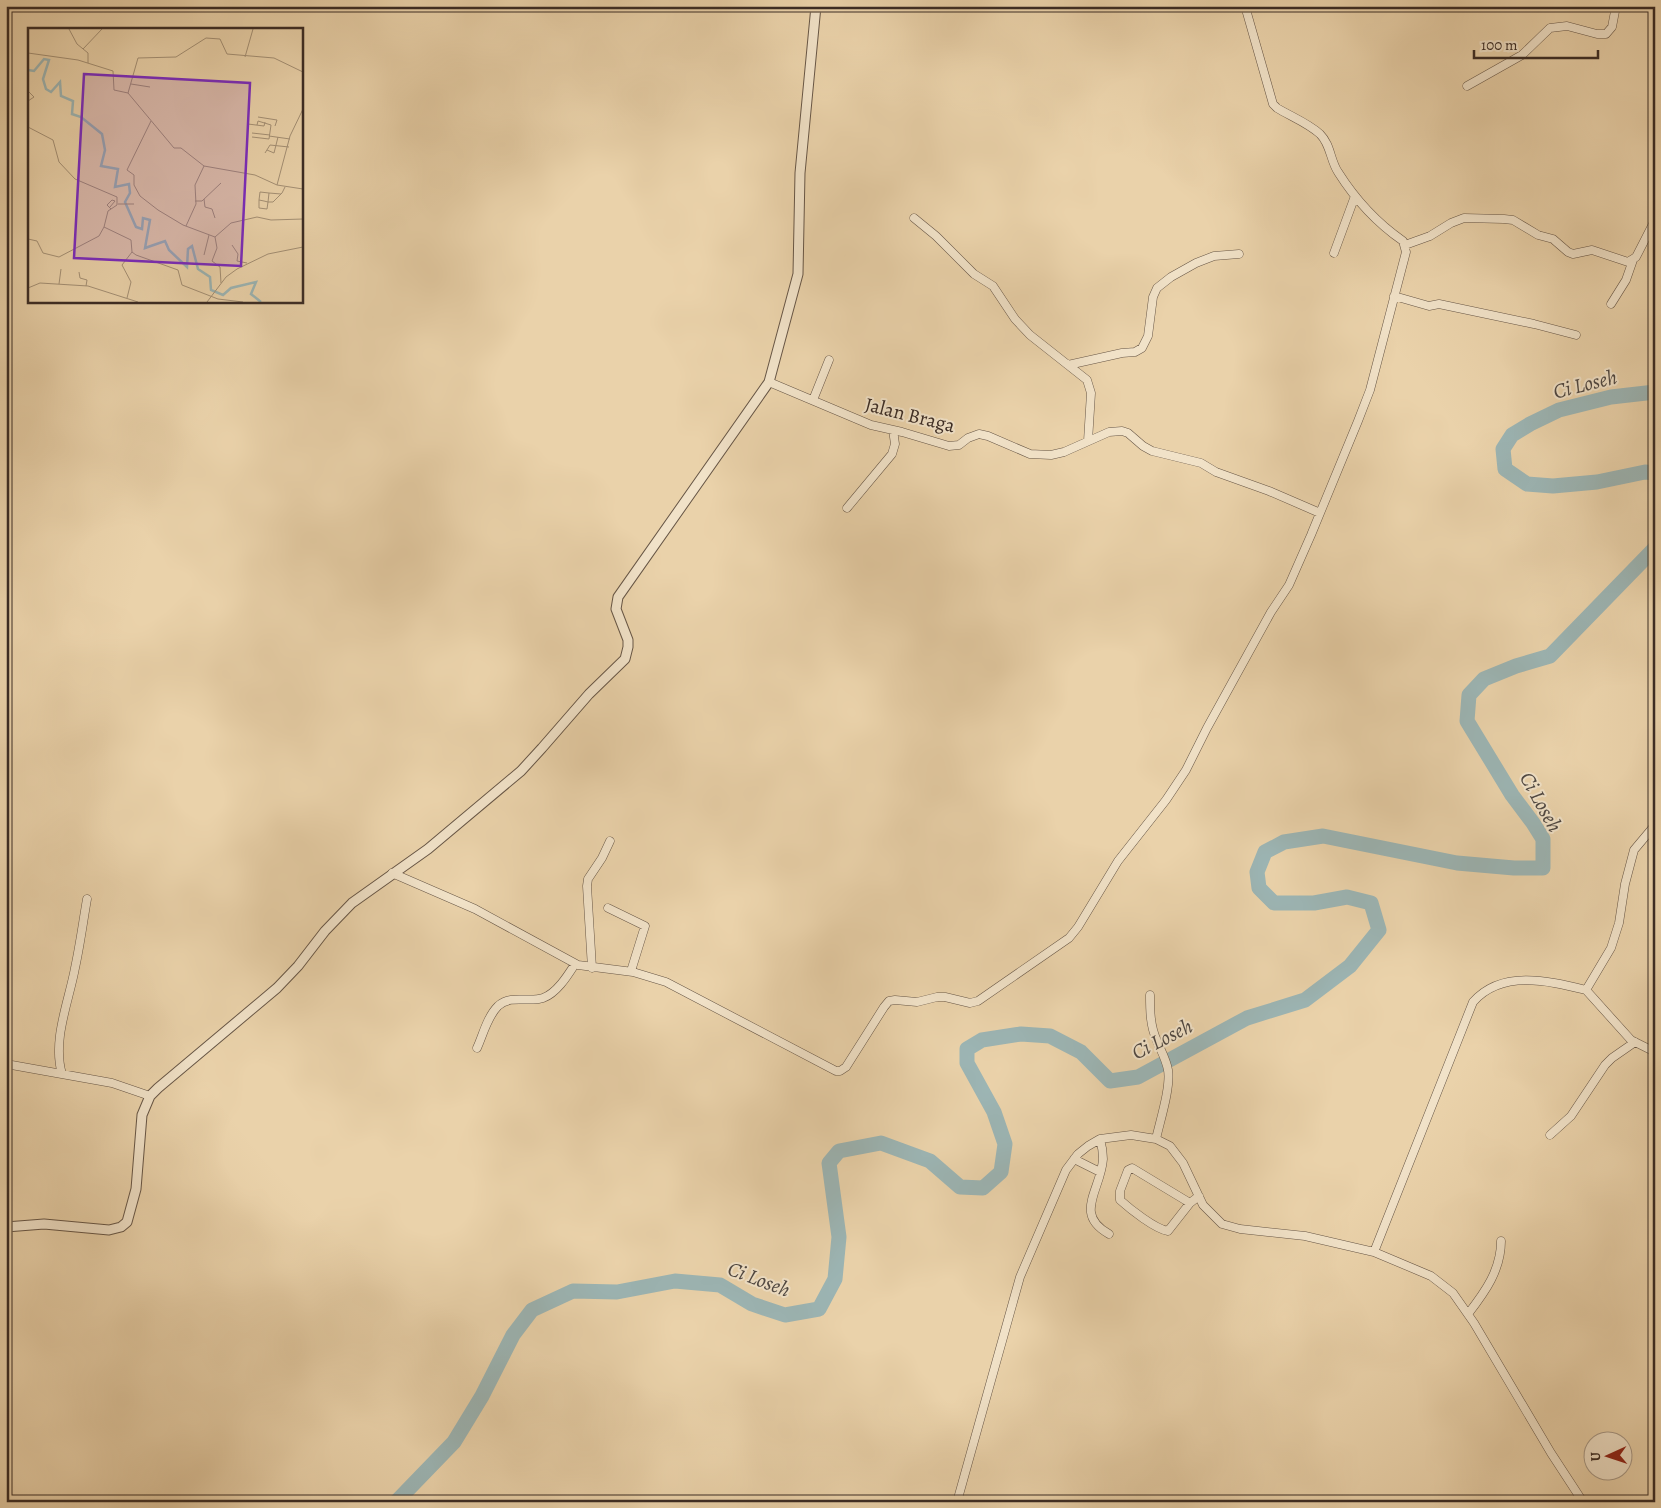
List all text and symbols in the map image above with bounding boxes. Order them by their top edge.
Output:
inset map [28,28,302,302]
scale bar [1474,28,1597,60]
text: 100 m [1481,35,1518,55]
water label: Ci Loseh [1550,363,1620,405]
street label: Jalan Braga [862,391,959,439]
water label: Ci Loseh [1513,767,1569,837]
water label: Ci Loseh [1127,1012,1197,1066]
water label: Ci Loseh [724,1254,794,1304]
north arrow [1584,1430,1634,1480]
text: U [1586,1452,1605,1462]

